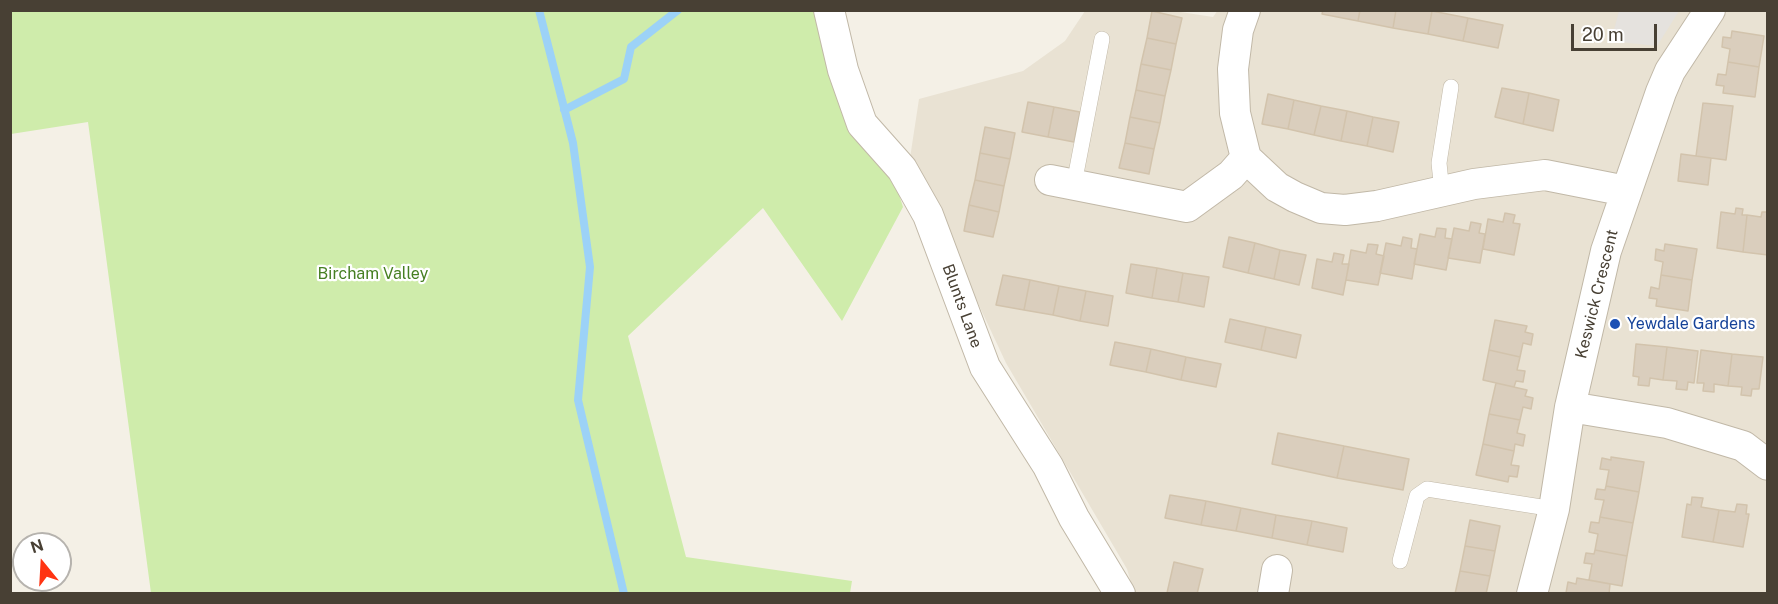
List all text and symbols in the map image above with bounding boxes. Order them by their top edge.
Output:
scale bar [1574,12,1660,50]
text: 20 m [1582,24,1624,45]
street label: Keswick Crescent [1572,227,1622,361]
street label: Blunts Lane [938,261,986,351]
park label: Bircham Valley [318,264,428,284]
place label: Yewdale Gardens [1627,314,1755,334]
marker: Yewdale Gardens [1608,317,1622,331]
north arrow [12,532,72,592]
text: N [28,535,46,557]

